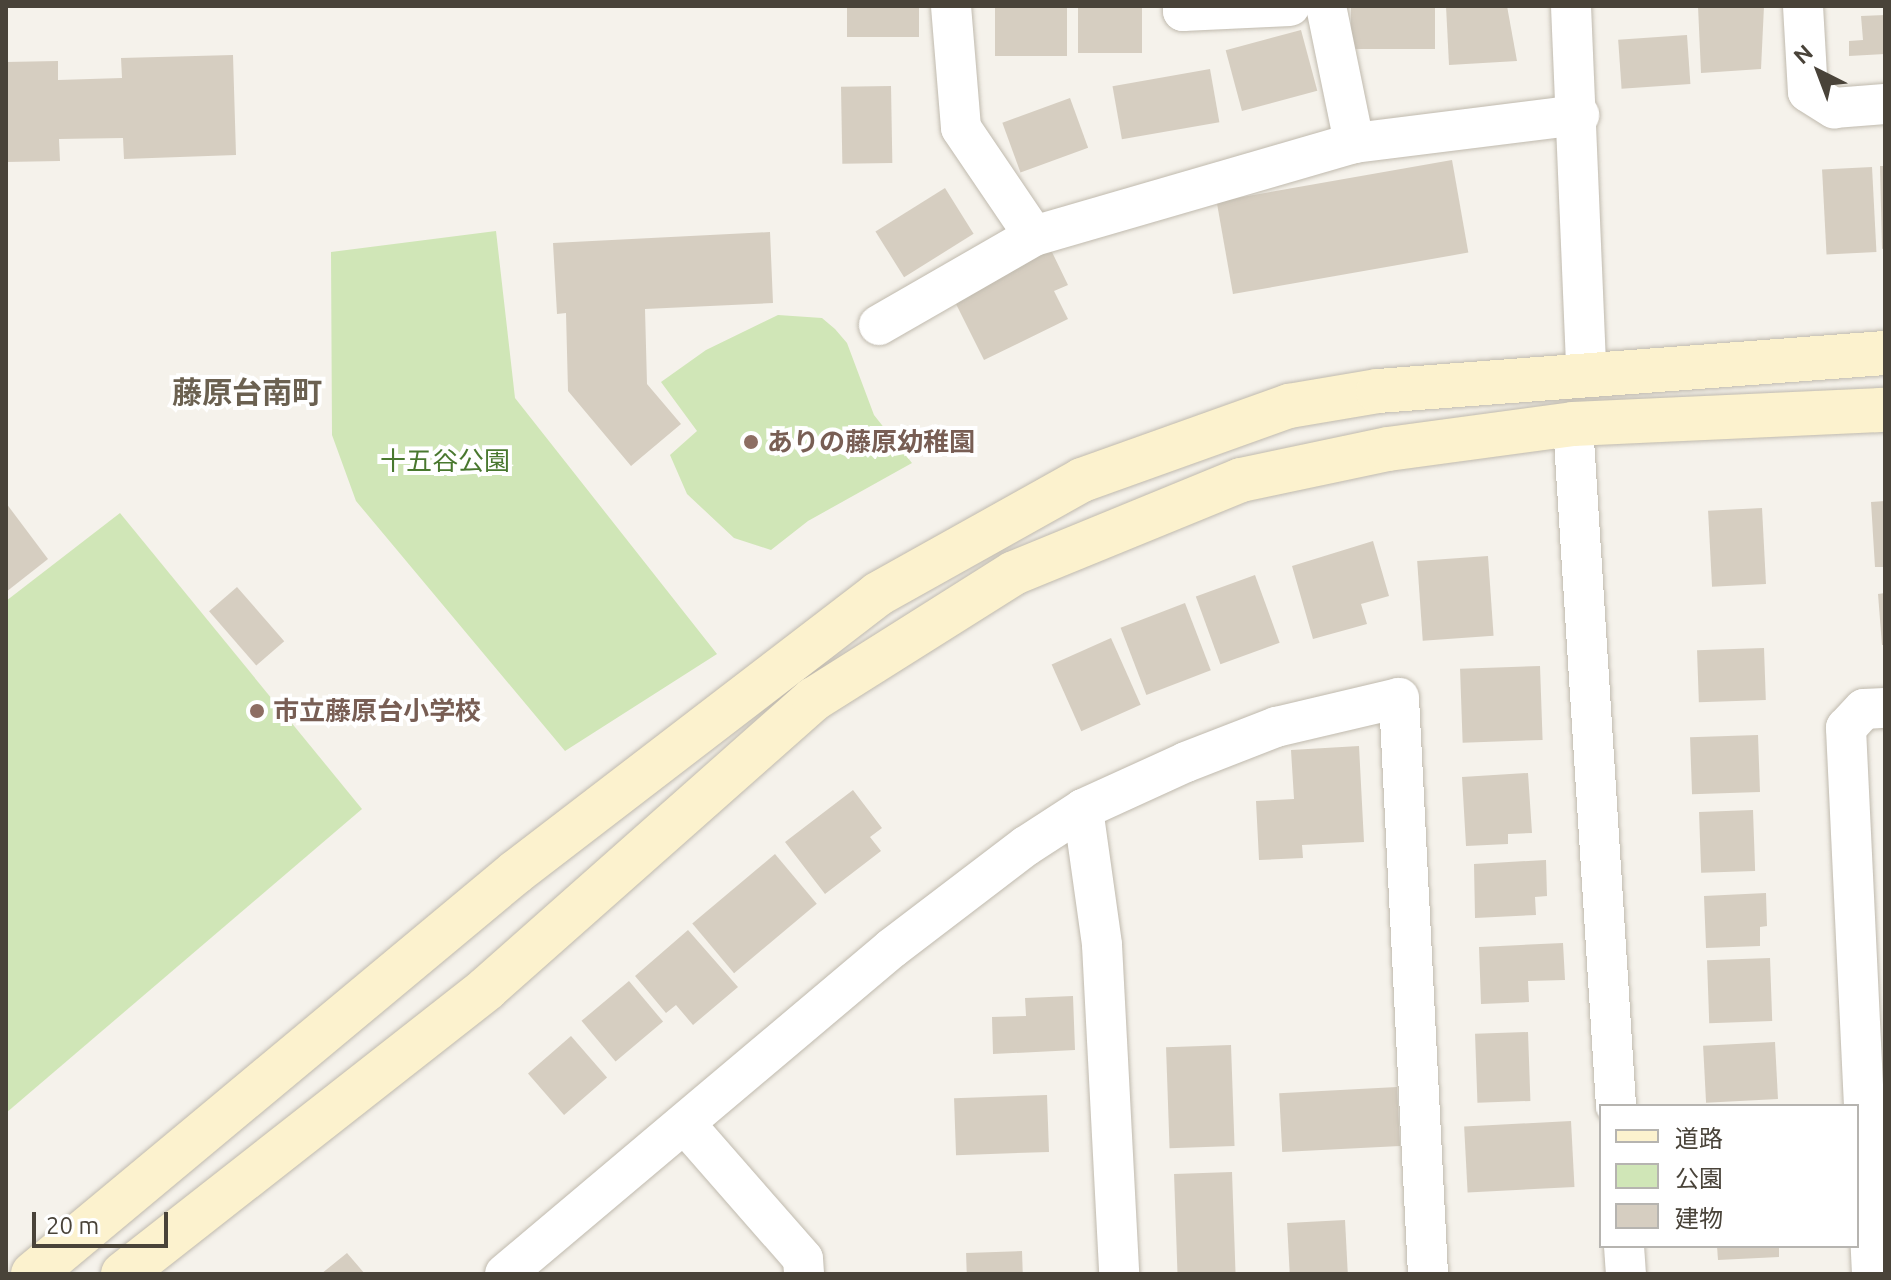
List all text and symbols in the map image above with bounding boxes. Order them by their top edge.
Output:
north arrow [1779,32,1859,112]
text: N [1788,39,1817,69]
district label: 藤原台南町 [172,374,322,410]
place label: ありの藤原幼稚園 [767,426,975,458]
marker: ありの藤原幼稚園 [742,433,760,451]
park label: 十五谷公園 [380,445,510,477]
place label: 市立藤原台小学校 [273,695,481,727]
marker: 市立藤原台小学校 [248,702,266,720]
legend [1599,1104,1859,1248]
text: 道路 [1675,1125,1723,1152]
text: 公園 [1675,1165,1723,1192]
scale bar [36,1196,172,1246]
text: 建物 [1675,1205,1723,1232]
text: 20 m [46,1212,99,1239]

